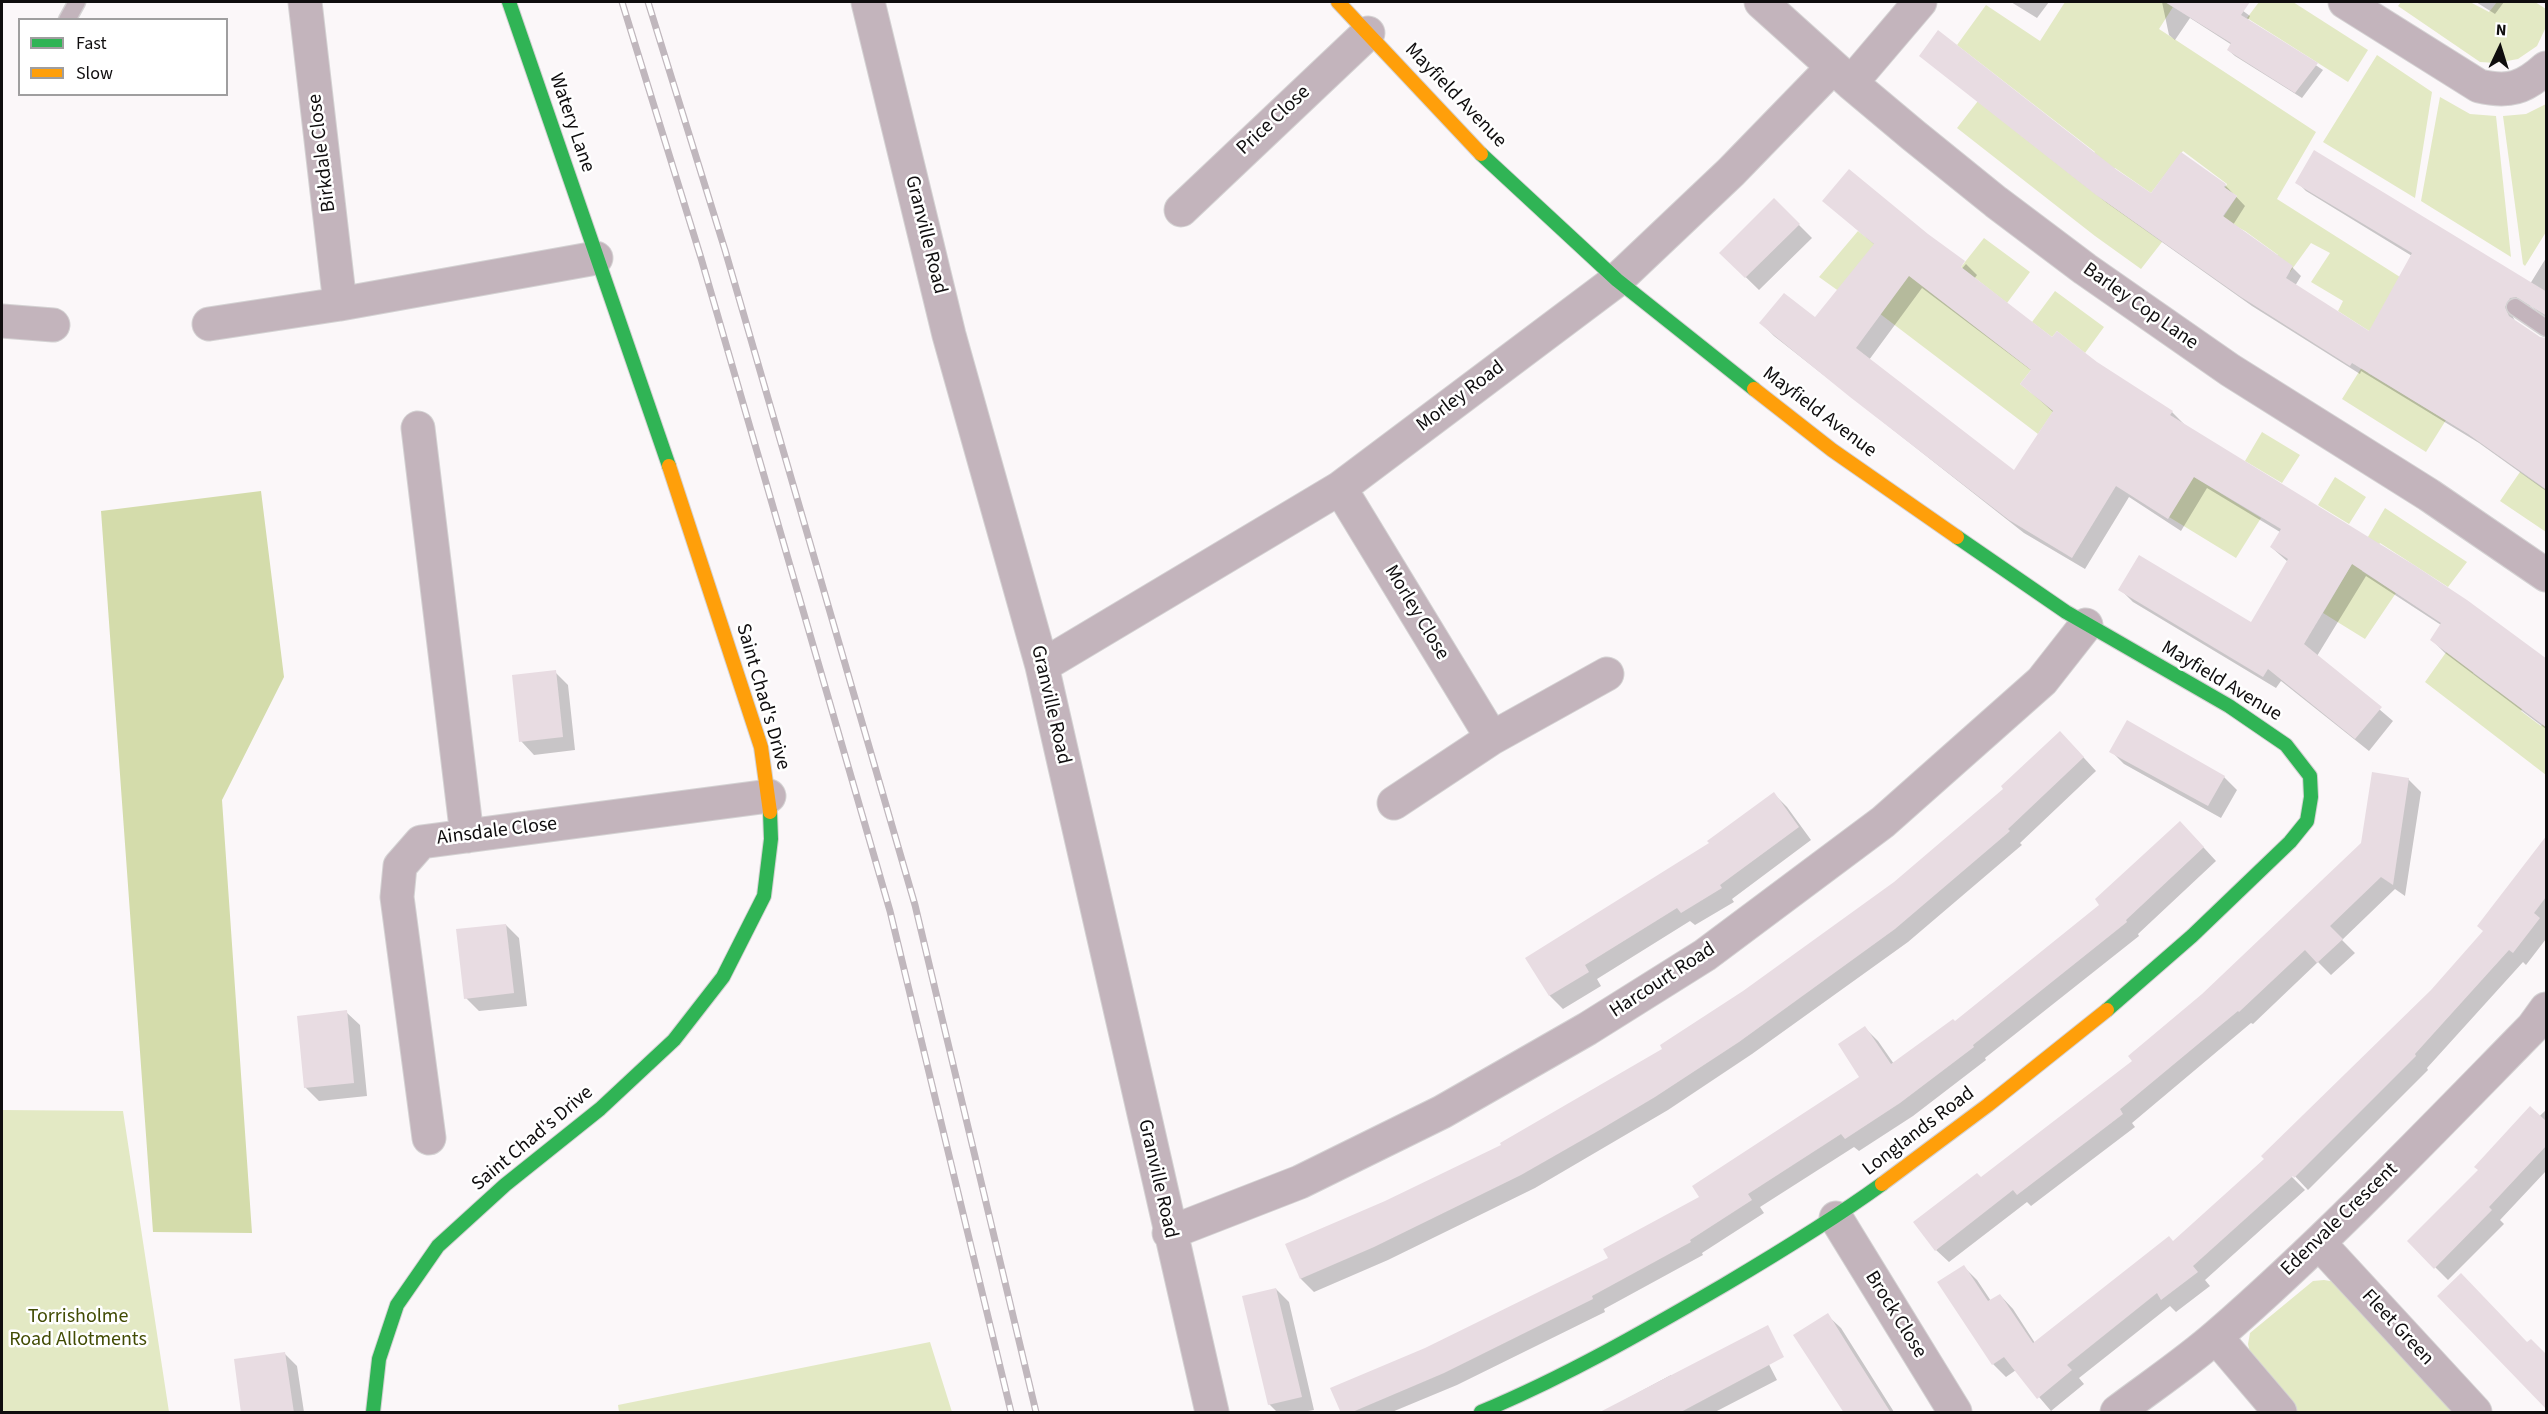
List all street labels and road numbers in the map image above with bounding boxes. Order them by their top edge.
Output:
street label: Mayfield Avenue [1399,39,1511,153]
street label: Watery Lane [543,70,599,176]
street label: Price Close [1232,81,1316,161]
street label: Birkdale Close [304,92,342,214]
street label: Granville Road [899,173,951,297]
street label: Barley Cop Lane [2078,258,2202,356]
street label: Morley Road [1412,356,1510,438]
street label: Mayfield Avenue [1757,362,1881,464]
street label: Morley Close [1378,561,1454,665]
street label: Saint Chad's Drive [730,621,794,773]
street label: Mayfield Avenue [2156,637,2286,727]
street label: Granville Road [1025,643,1075,767]
street label: Ainsdale Close [436,813,558,851]
street label: Harcourt Road [1606,938,1720,1024]
street label: Saint Chad's Drive [467,1081,599,1197]
street label: Longlands Road [1858,1082,1980,1182]
street label: Granville Road [1132,1117,1182,1241]
street label: Edenvale Crescent [2277,1158,2403,1282]
street label: Brock Close [1859,1267,1931,1363]
street label: Fleet Green [2356,1285,2438,1371]

